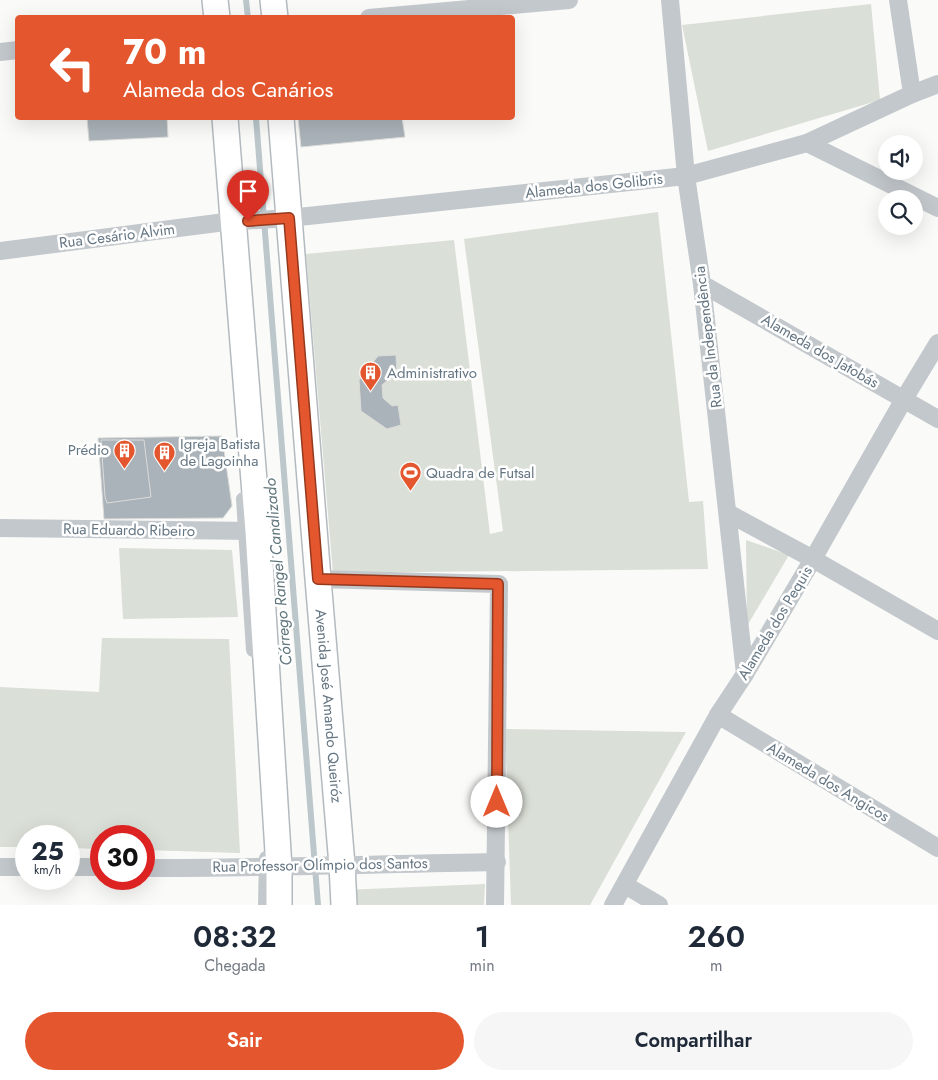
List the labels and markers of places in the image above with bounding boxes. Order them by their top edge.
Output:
pin [227,170,269,221]
building icon: Administrativo [359,361,383,392]
place label: Administrativo [387,362,477,384]
place label: Igreja Batista de Lagoinha [180,433,260,472]
building icon: Prédio [113,438,137,469]
place label: Prédio [68,439,109,461]
building icon: Igreja Batista de Lagoinha [152,441,176,472]
sports icon: Quadra de Futsal [398,461,422,492]
place label: Quadra de Futsal [426,462,535,484]

